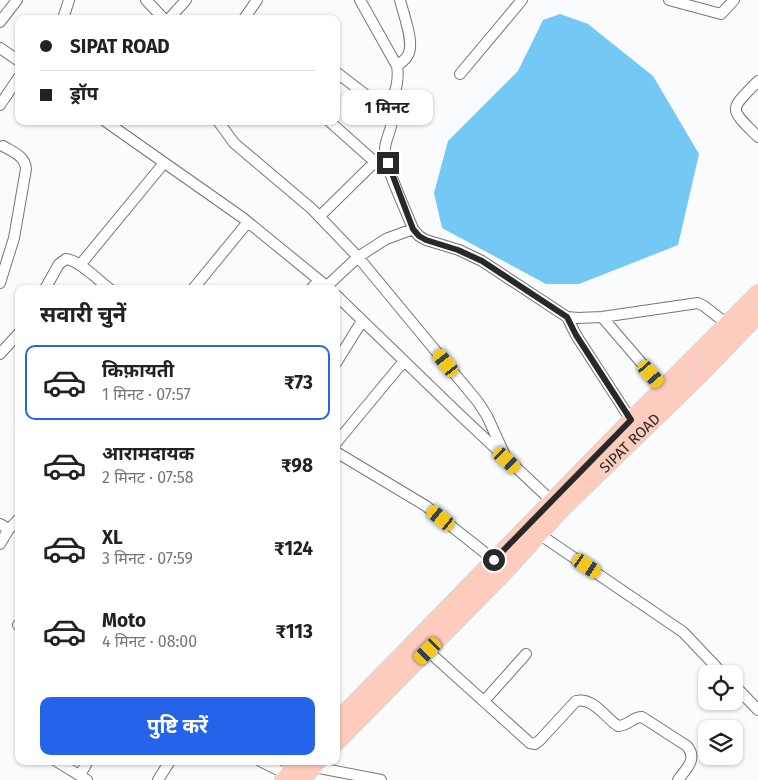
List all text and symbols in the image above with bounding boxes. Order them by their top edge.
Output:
text: SIPAT ROAD [70,35,170,58]
text: ड्रॉप [70,82,98,105]
callout: 1 मिनट [342,90,434,126]
text: 1 मिनट [365,98,409,117]
route end [377,152,399,174]
text: सवारी चुनें [40,301,126,328]
car [430,347,461,379]
car [635,358,666,390]
text: किफ़ायती [102,359,174,382]
icon: car [42,360,87,405]
text: ₹73 [284,371,313,394]
text: 1 मिनट · 07:57 [102,385,191,404]
street label: SIPAT ROAD [596,410,664,477]
text: आरामदायक [102,442,194,465]
icon: car [42,443,87,488]
car [490,444,523,476]
text: ₹98 [281,454,313,477]
text: 2 मिनट · 07:58 [102,468,194,487]
car [424,503,457,533]
icon: car [42,526,87,571]
text: XL [102,526,123,549]
text: ₹124 [274,537,313,560]
text: 3 मिनट · 07:59 [102,549,193,568]
route start [483,549,505,571]
car [570,551,603,581]
icon: car [42,609,87,654]
text: Moto [102,609,146,632]
text: ₹113 [276,620,313,643]
text: 4 मिनट · 08:00 [102,632,197,651]
car [412,635,443,667]
map controls [698,665,743,765]
button: locate [698,665,743,710]
button: पुष्टि करें [40,697,315,755]
button: layers [698,720,743,765]

